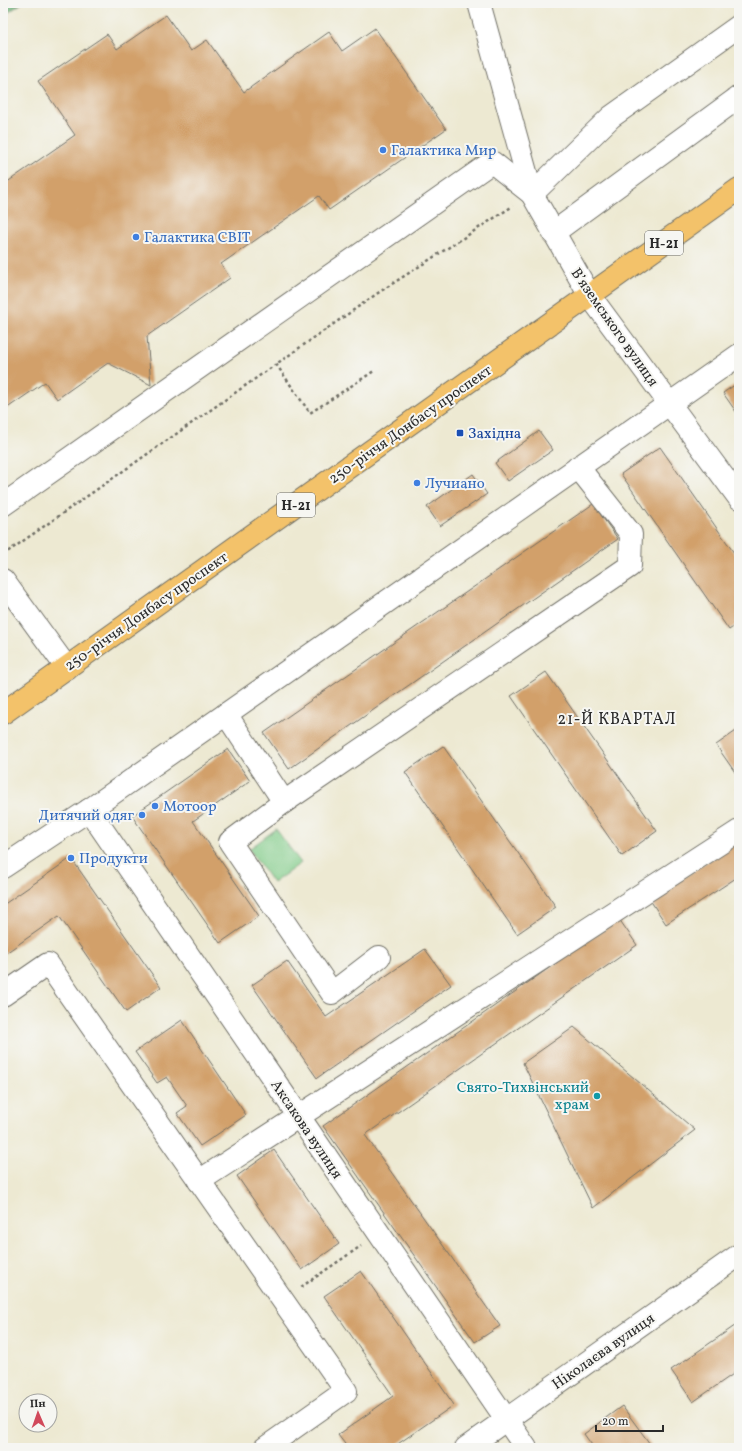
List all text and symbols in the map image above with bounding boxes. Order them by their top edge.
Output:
place label: Галактика Мир [391,141,496,162]
marker: Галактика Мир [378,145,388,155]
place label: Галактика СВІТ [144,228,251,249]
road number: Н-21 [645,231,683,255]
marker: Галактика СВІТ [131,232,141,242]
street label: В’яземського вулиця [565,264,663,392]
street label: 250-річчя Донбасу проспект [325,360,497,490]
place label: Західна [468,424,521,445]
marker: Західна [455,428,465,438]
place label: Лучиано [425,474,485,495]
marker: Лучиано [412,478,422,488]
road number: Н-21 [277,493,315,517]
street label: 250-річчя Донбасу проспект [61,547,233,677]
district label: 21-Й КВАРТАЛ [557,709,677,731]
place label: Мотоор [163,797,217,818]
marker: Мотоор [150,801,160,811]
place label: Дитячий одяг [39,806,134,827]
marker: Дитячий одяг [137,810,147,820]
place label: Продукти [79,849,148,870]
marker: Продукти [66,853,76,863]
street label: Аксакова вулиця [265,1076,347,1184]
place label: Свято-Тихвінський храм [457,1078,589,1116]
marker: Свято-Тихвінський храм [592,1091,602,1101]
street label: Ніколаєва вулиця [548,1309,660,1396]
north arrow [18,1393,58,1433]
text: Пн [30,1397,46,1412]
scale bar [596,1407,663,1433]
text: 20 m [602,1414,629,1430]

